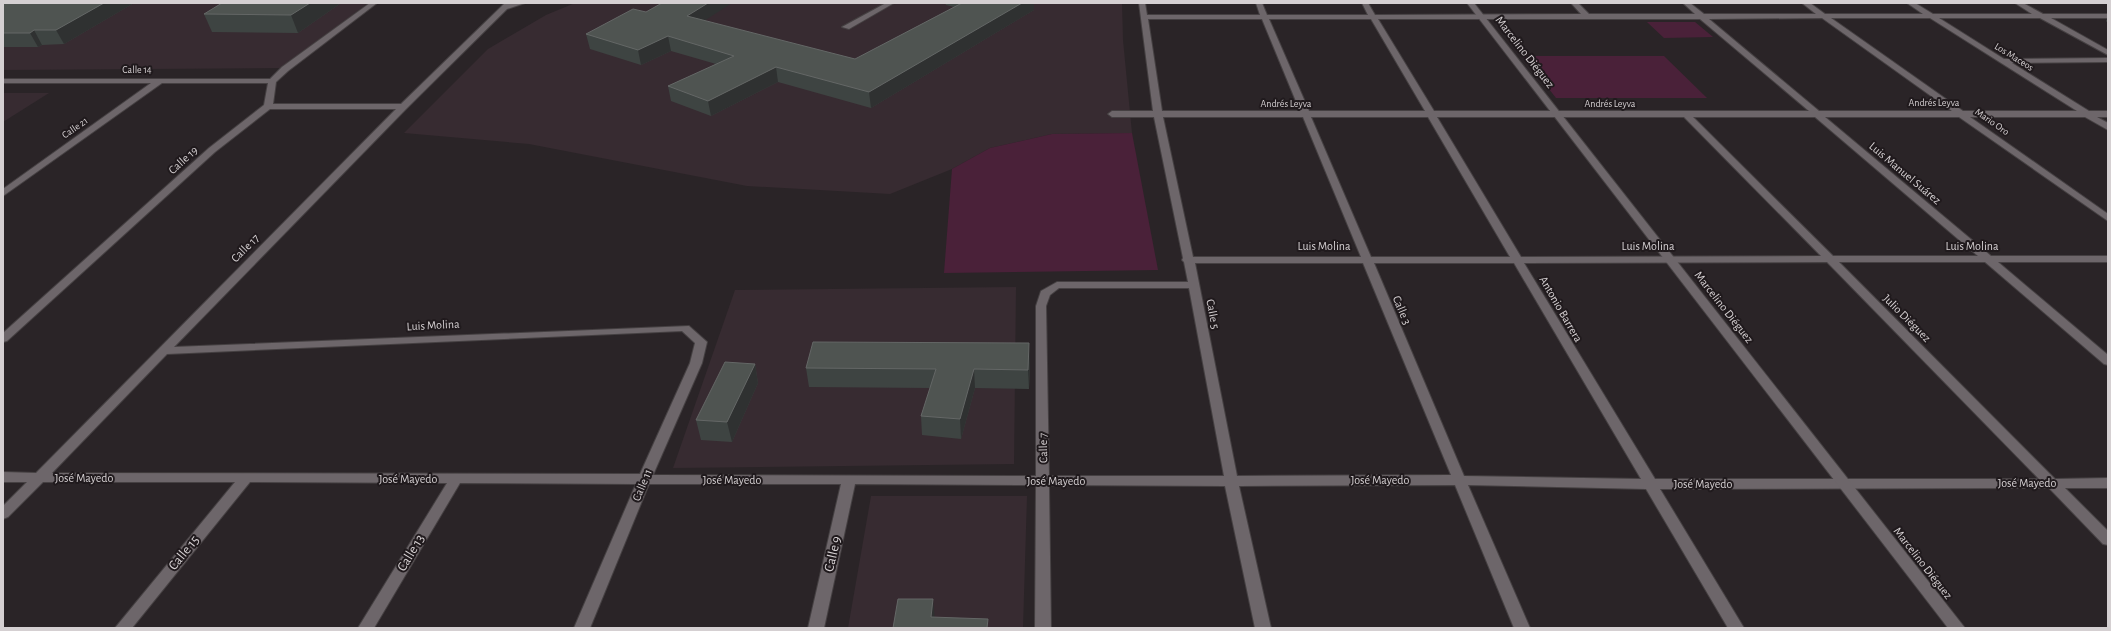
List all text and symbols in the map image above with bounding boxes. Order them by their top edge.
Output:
street label: Marcelino Diéguez [1493,14,1557,90]
street label: Los Maceos [1993,41,2035,73]
street label: Calle 14 [122,65,152,75]
street label: Andrés Leyva [1909,98,1960,108]
street label: Andrés Leyva [1261,99,1312,109]
street label: Andrés Leyva [1585,99,1636,109]
street label: Mario Oro [1973,107,2011,137]
street label: Calle 21 [60,116,90,140]
street label: Luis Manuel Suárez [1867,140,1943,206]
street label: Calle 19 [166,144,200,176]
street label: Calle 17 [229,232,261,264]
street label: Luis Molina [1297,240,1351,252]
street label: Luis Molina [1621,240,1675,252]
street label: Luis Molina [1945,240,1999,252]
street label: Marcelino Diéguez [1692,269,1756,345]
street label: Antonio Barrera [1537,274,1585,344]
street label: Julio Diéguez [1881,292,1933,344]
street label: Calle 3 [1391,294,1413,326]
street label: Calle 5 [1204,298,1222,330]
street label: Luis Molina [406,318,460,332]
street label: Calle 7 [1037,433,1049,463]
street label: Calle 11 [630,467,654,503]
street label: José Mayedo [55,472,113,485]
street label: José Mayedo [379,473,437,486]
street label: José Mayedo [703,474,761,487]
street label: José Mayedo [1351,474,1409,487]
street label: José Mayedo [1027,475,1085,488]
street label: José Mayedo [1998,477,2056,490]
street label: José Mayedo [1674,478,1732,491]
street label: Marcelino Diéguez [1891,525,1955,601]
street label: Calle 13 [395,532,427,574]
street label: Calle 15 [166,533,202,573]
street label: Calle 9 [822,535,844,573]

